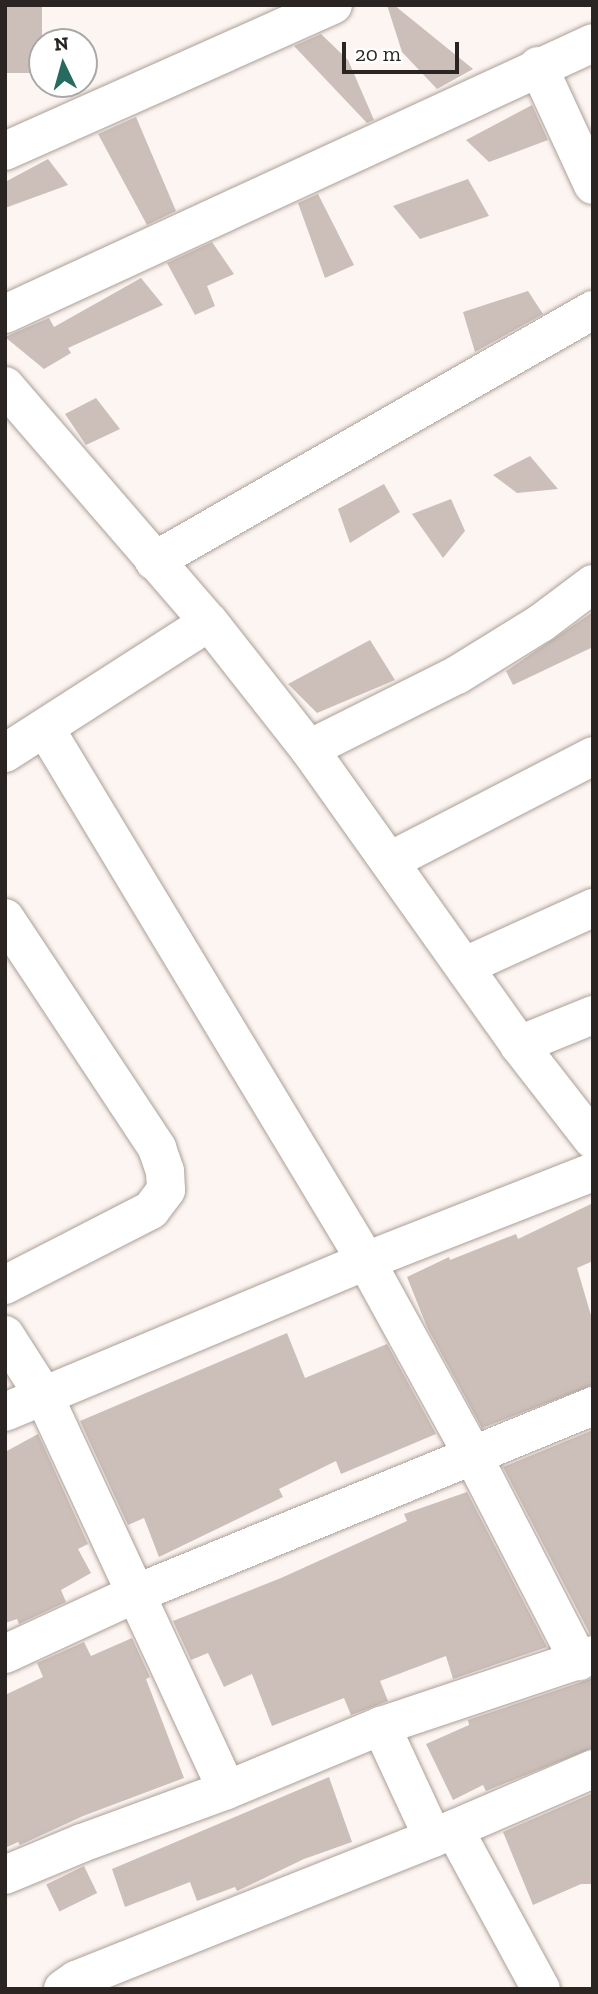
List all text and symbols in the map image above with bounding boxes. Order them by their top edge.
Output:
north arrow [28,28,98,98]
scale bar [346,28,463,72]
text: N [53,31,69,56]
text: 20 m [355,41,401,66]

